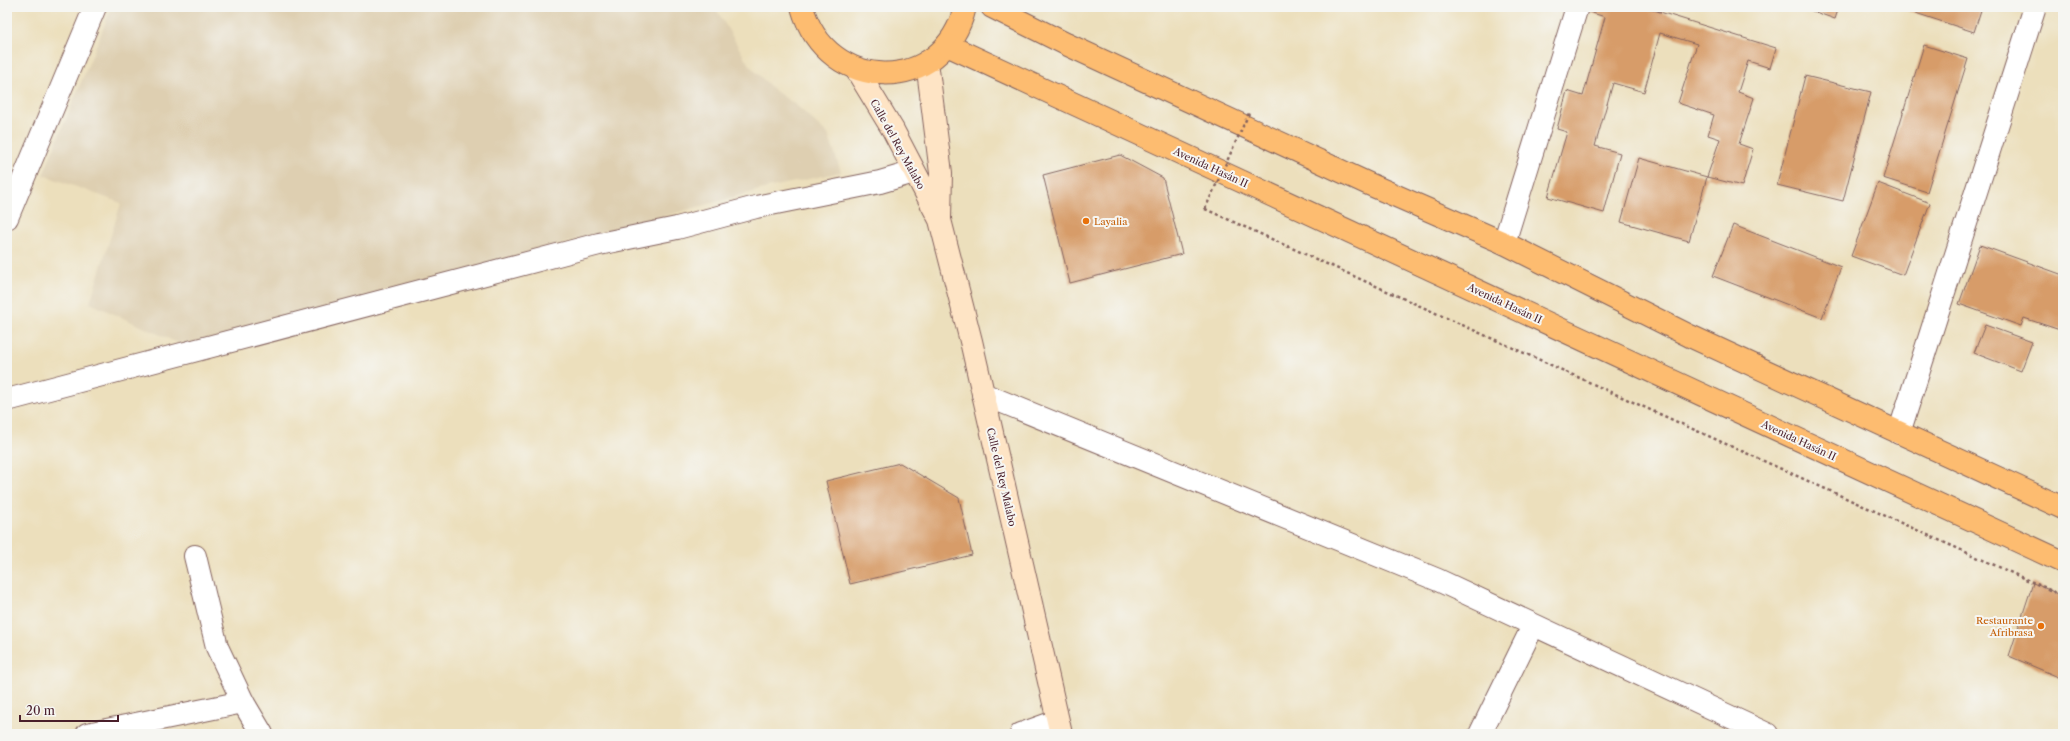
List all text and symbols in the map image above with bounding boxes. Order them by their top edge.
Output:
street label: Calle del Rey Malabo [867,97,928,191]
street label: Avenida Hasán II [1171,144,1250,190]
place label: Layalia [1094,215,1128,228]
marker: Layalia [1081,216,1091,226]
street label: Avenida Hasán II [1465,280,1544,326]
street label: Avenida Hasán II [1759,417,1838,463]
street label: Calle del Rey Malabo [984,427,1019,528]
place label: Restaurante Afribrasa [1976,614,2034,639]
marker: Restaurante Afribrasa [2036,621,2046,631]
scale bar [20,697,118,723]
text: 20 m [26,703,55,718]

